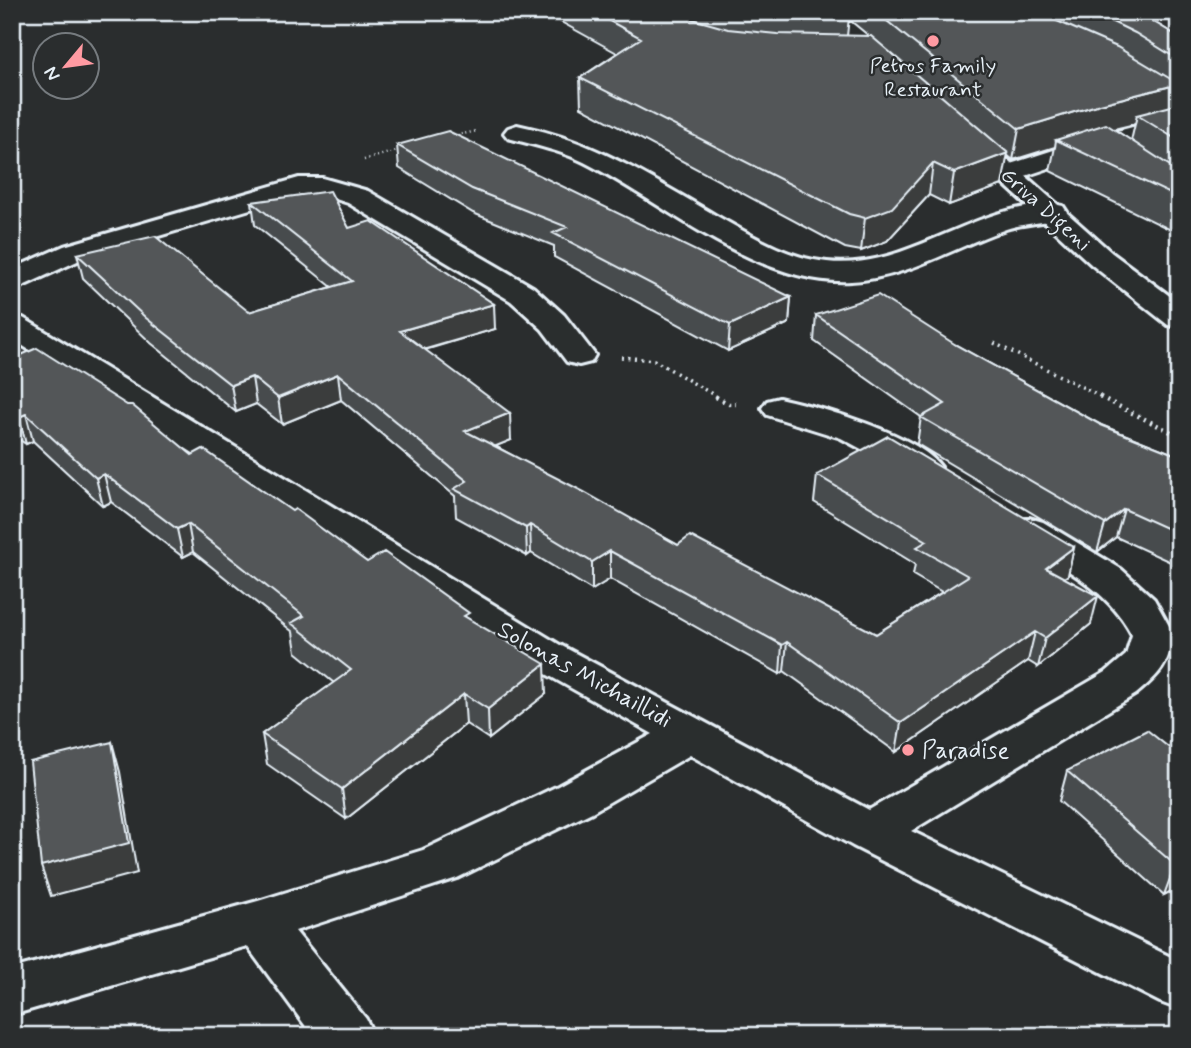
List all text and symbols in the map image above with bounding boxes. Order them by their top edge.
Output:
north arrow [32,32,102,102]
marker: Petros Family Restaurant [925,33,941,49]
place label: Petros Family Restaurant [870,52,996,104]
text: N [38,62,66,85]
street label: Griva Digeni [993,162,1097,259]
street label: Solonas Michaillidi [492,615,677,736]
place label: Paradise [922,736,1009,767]
marker: Paradise [900,742,916,758]

